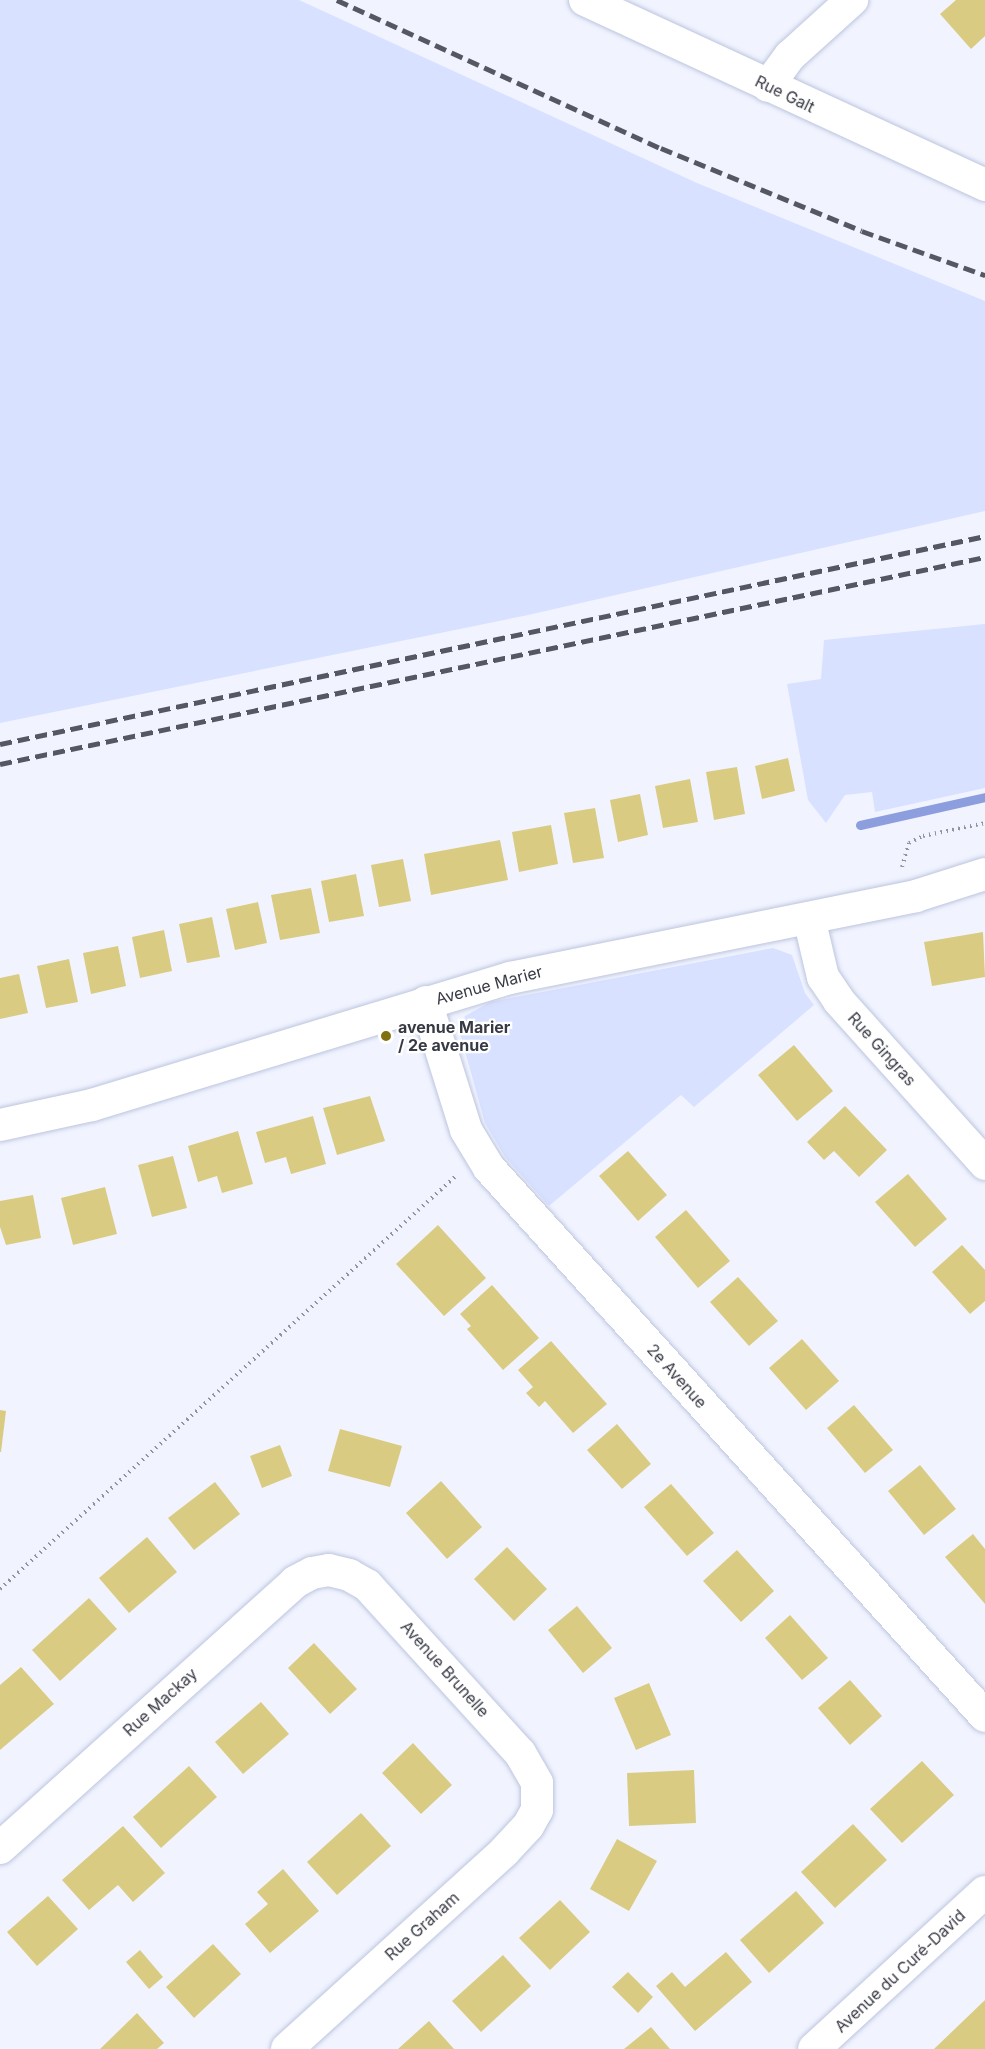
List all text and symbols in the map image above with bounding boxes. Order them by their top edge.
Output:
street label: Rue Galt [752,71,818,117]
street label: Avenue Marier [434,962,544,1008]
street label: Rue Gingras [844,1008,920,1090]
place label: avenue Marier / 2e avenue [398,1017,510,1055]
marker: avenue Marier / 2e avenue [379,1029,393,1043]
street label: 2e Avenue [643,1340,711,1412]
street label: Avenue Brunelle [397,1617,493,1721]
street label: Rue Mackay [119,1664,201,1740]
street label: Rue Graham [381,1888,463,1964]
street label: Avenue du Curé-David [831,1906,969,2036]

